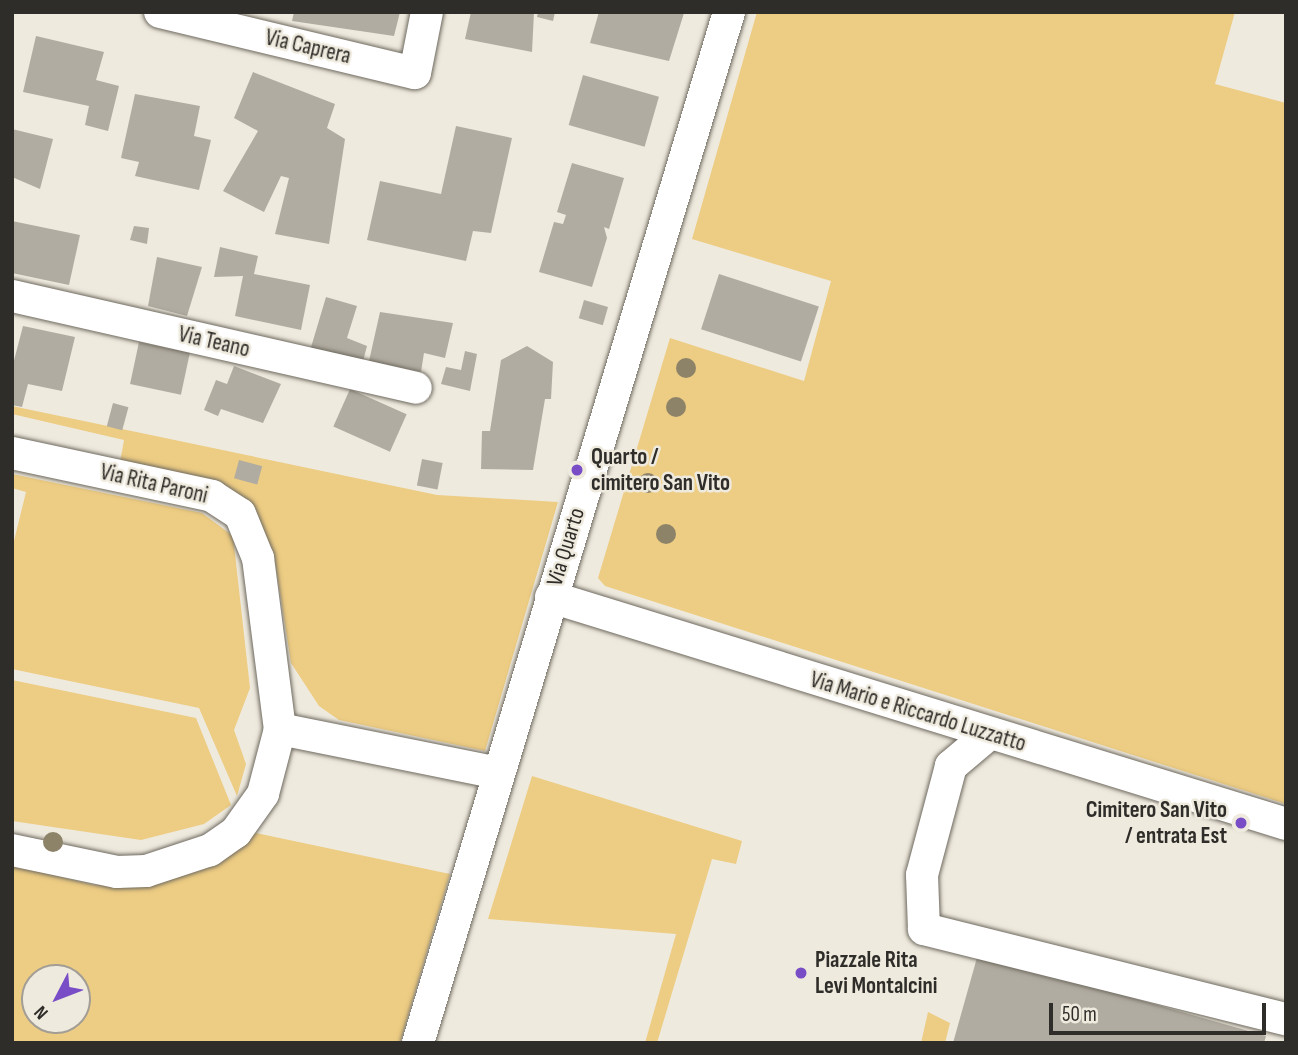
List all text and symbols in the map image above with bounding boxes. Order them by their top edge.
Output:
street label: Via Caprera [263,24,353,70]
street label: Via Teano [176,320,252,364]
place label: Quarto / cimitero San Vito [591,443,730,497]
street label: Via Rita Paroni [97,458,211,510]
marker: Quarto / cimitero San Vito [569,462,585,478]
street label: Via Quarto [541,505,591,589]
street label: Via Mario e Riccardo Luzzatto [807,666,1029,758]
place label: Cimitero San Vito / entrata Est [1086,796,1227,850]
marker: Cimitero San Vito / entrata Est [1233,815,1249,831]
place label: Piazzale Rita Levi Montalcini [815,946,937,1000]
north arrow [21,964,91,1034]
marker: Piazzale Rita Levi Montalcini [793,965,809,981]
scale bar [1053,988,1270,1032]
text: N [30,1001,53,1024]
text: 50 m [1062,1002,1097,1027]

